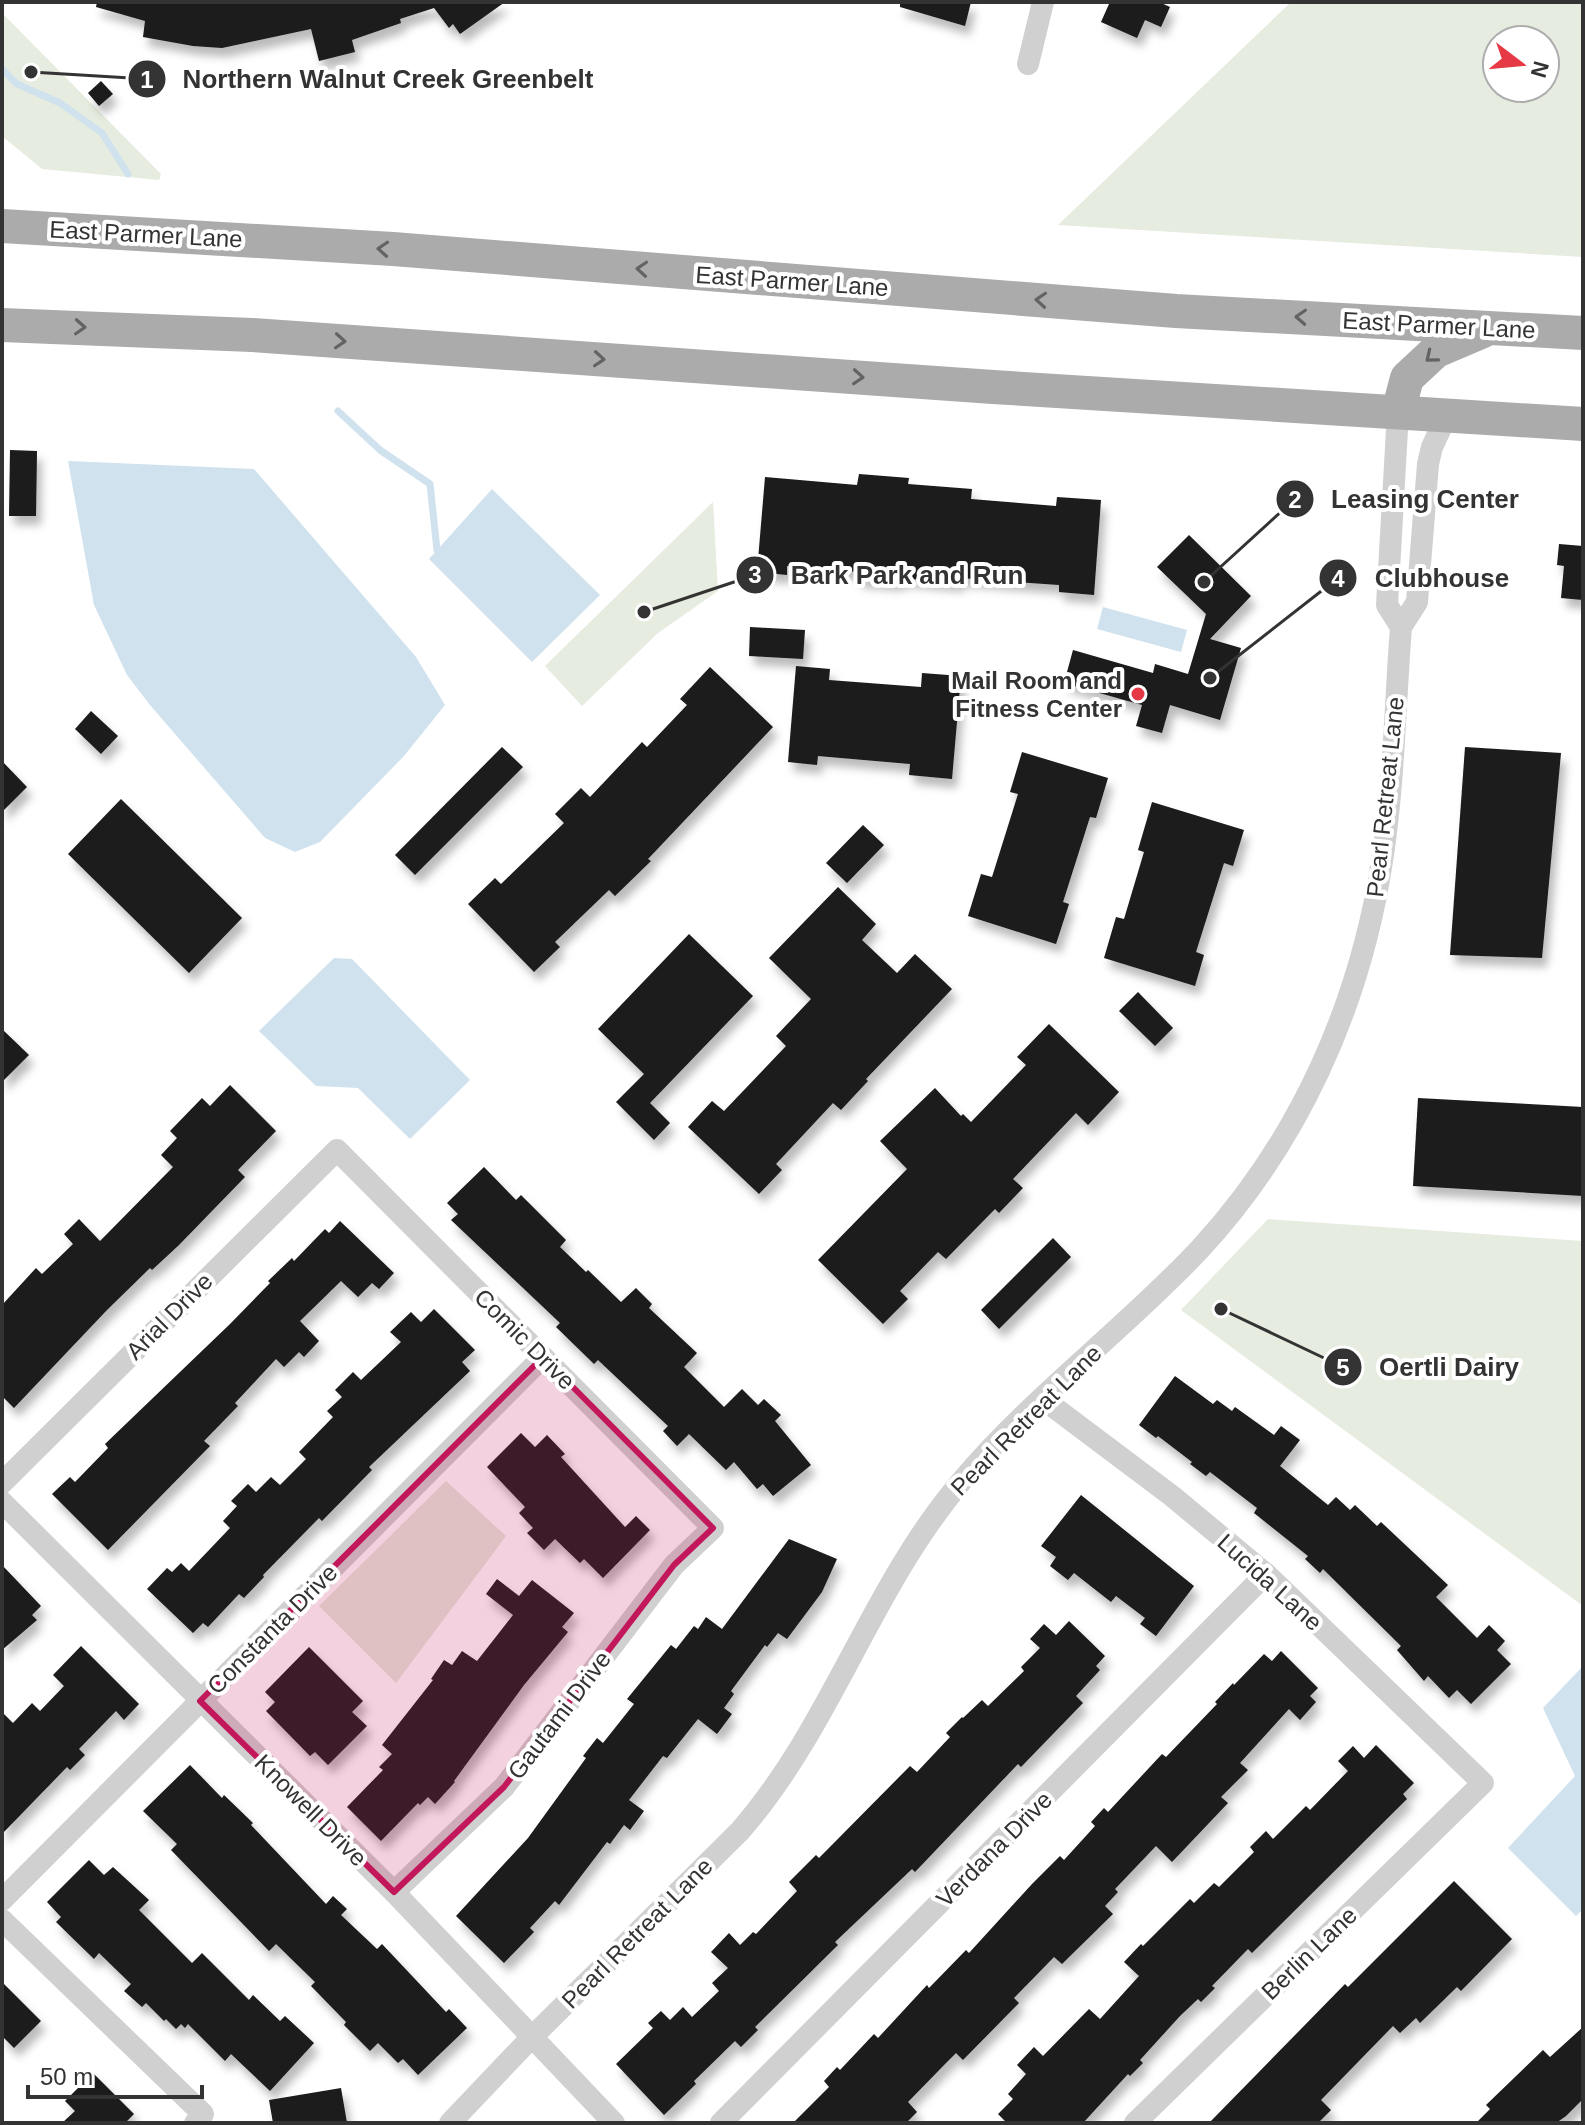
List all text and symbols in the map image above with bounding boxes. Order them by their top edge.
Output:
north arrow [1481,24,1561,104]
callout: Northern Walnut Creek Greenbelt [127,54,610,104]
text: N [1526,58,1554,80]
text: Northern Walnut Creek Greenbelt [183,64,594,94]
text: 1 [140,66,154,93]
street label: East Parmer Lane [49,215,243,253]
one-way arrow [376,241,389,258]
one-way arrow [635,261,648,278]
street label: East Parmer Lane [695,261,889,301]
one-way arrow [1034,292,1047,309]
street label: East Parmer Lane [1342,306,1536,344]
one-way arrow [1294,309,1307,326]
one-way arrow [74,318,87,335]
one-way arrow [334,332,347,349]
one-way arrow [1425,348,1440,362]
one-way arrow [593,350,606,367]
one-way arrow [852,368,865,385]
callout: Leasing Center [1275,474,1535,524]
text: Leasing Center [1331,484,1519,514]
text: 2 [1288,486,1302,513]
callout: Bark Park and Run [735,550,1039,600]
callout: Clubhouse [1318,553,1525,603]
text: Bark Park and Run [791,560,1023,590]
text: 3 [748,561,762,588]
text: Clubhouse [1375,563,1509,593]
text: 4 [1331,565,1345,592]
place label: Mail Room and Fitness Center [951,667,1122,722]
marker: Mail Room and Fitness Center [1129,685,1147,703]
street label: Pearl Retreat Lane [1361,695,1409,899]
street label: Arial Drive [120,1267,218,1365]
street label: Comic Drive [469,1283,581,1395]
street label: Pearl Retreat Lane [945,1339,1107,1501]
callout: Oertli Dairy [1323,1342,1535,1392]
text: Oertli Dairy [1379,1352,1520,1382]
text: 5 [1336,1354,1350,1381]
street label: Lucida Lane [1212,1528,1328,1636]
street label: Constanta Drive [202,1559,342,1699]
street label: Gautami Drive [502,1646,616,1784]
street label: Knowell Drive [250,1749,372,1871]
street label: Verdana Drive [931,1786,1057,1912]
street label: Pearl Retreat Lane [556,1852,718,2014]
street label: Berlin Lane [1256,1901,1362,2005]
scale bar [28,2049,202,2099]
text: 50 m [40,2063,93,2090]

